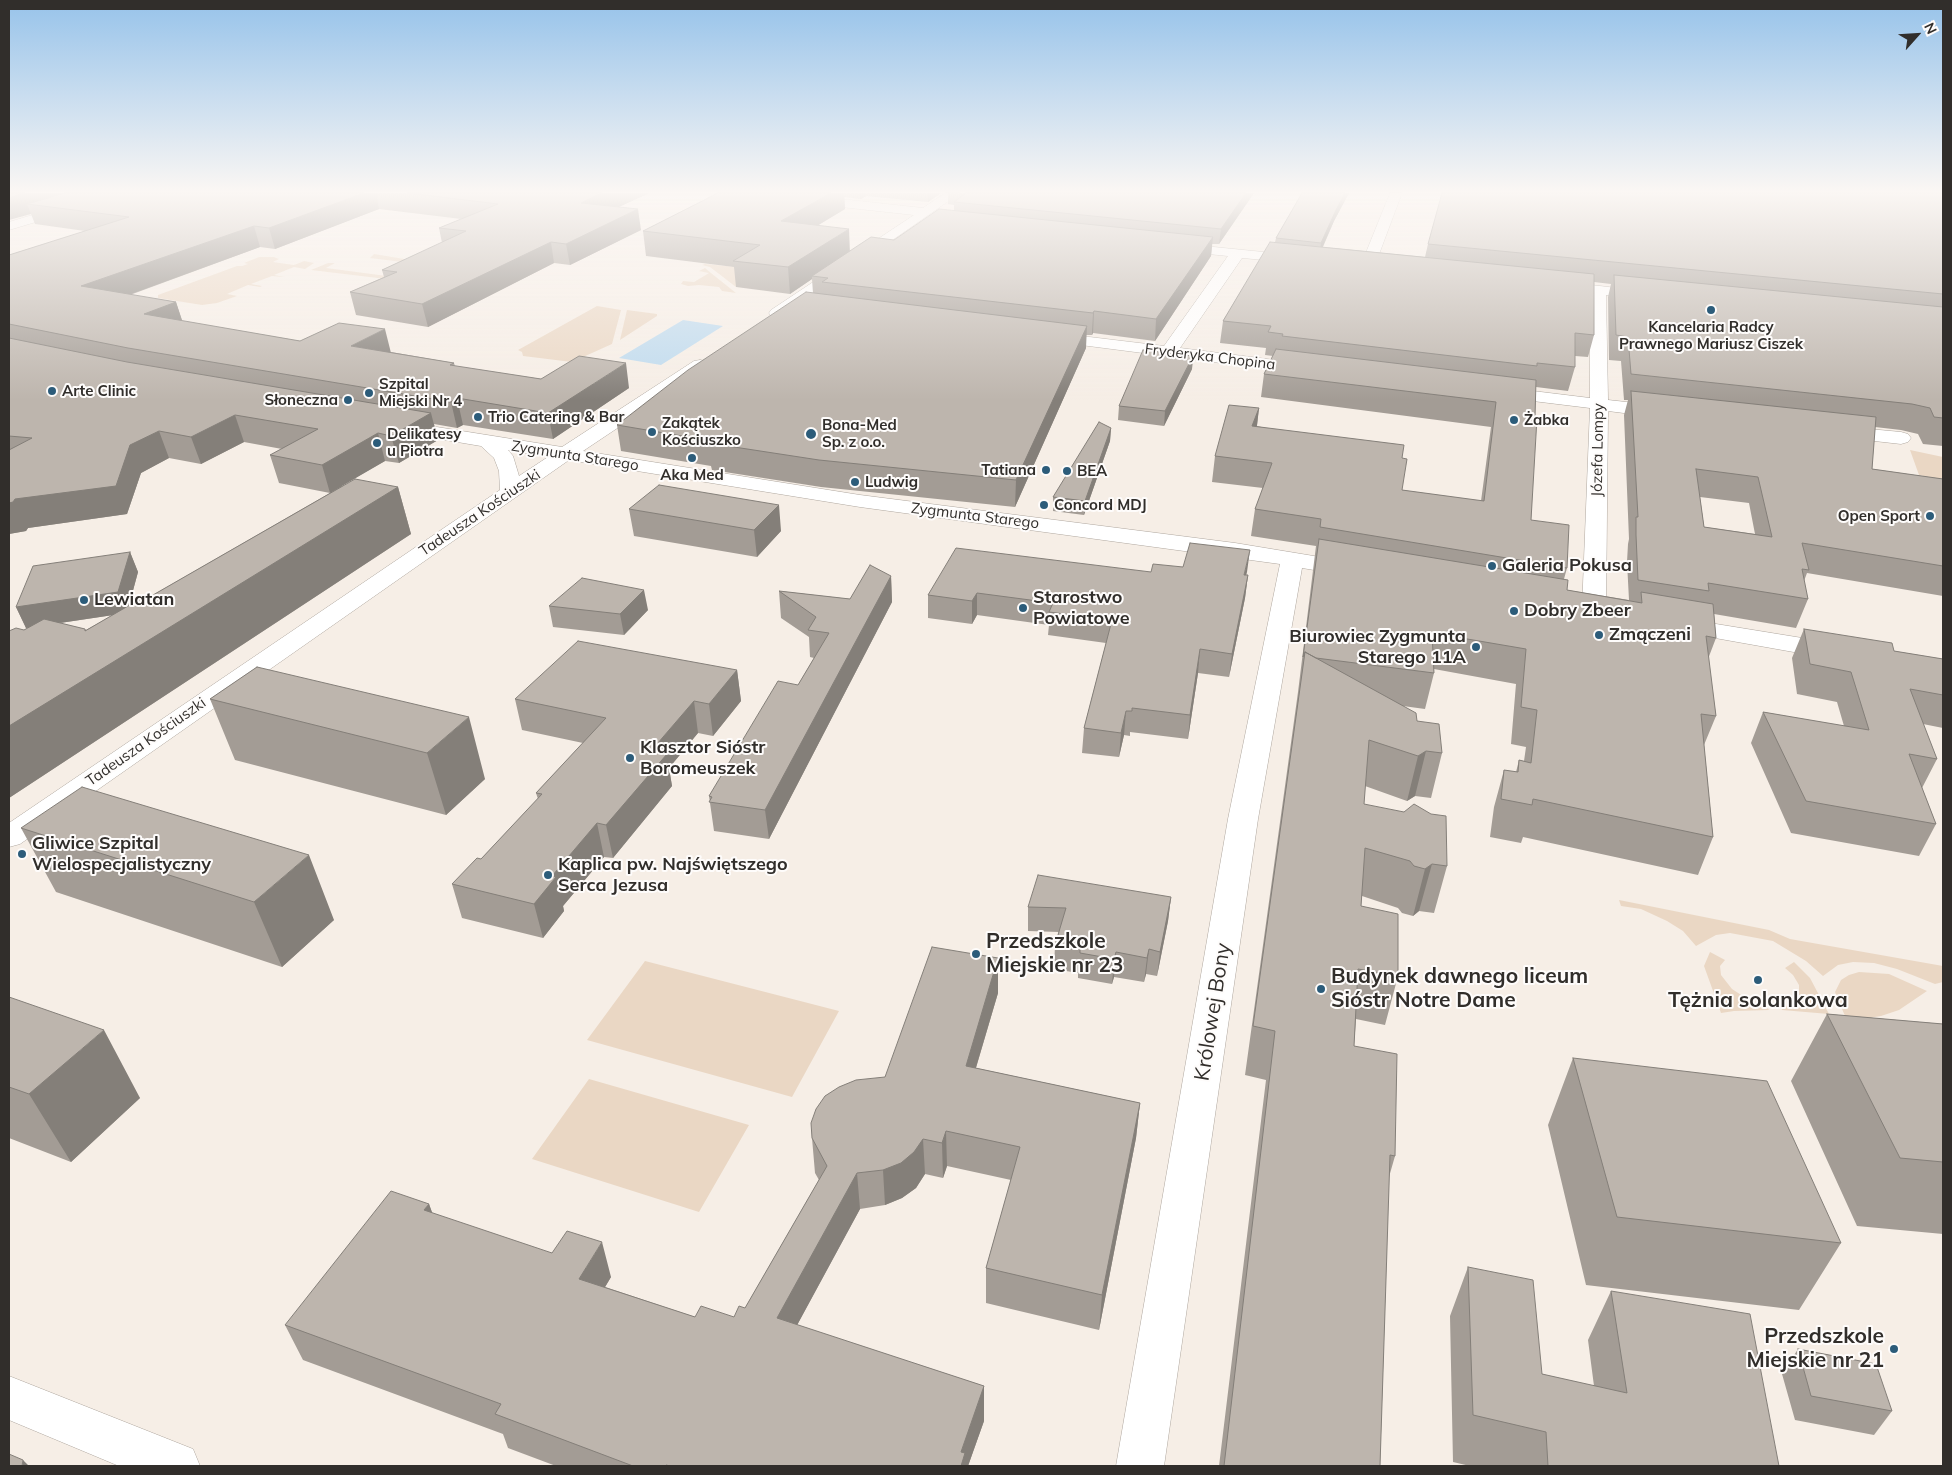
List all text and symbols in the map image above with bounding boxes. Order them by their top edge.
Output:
north arrow [1892,10,1942,60]
text: N [1920,20,1941,37]
marker: Kancelaria Radcy Prawnego Mariusz Ciszek [1705,304,1717,316]
place label: Kancelaria Radcy Prawnego Mariusz Ciszek [1619,318,1803,353]
street label: Fryderyka Chopina [1144,340,1276,374]
place label: Szpital Miejski Nr 4 [379,375,462,410]
place label: Arte Clinic [62,382,136,400]
marker: Arte Clinic [46,385,58,397]
marker: Szpital Miejski Nr 4 [363,387,375,399]
place label: Słoneczna [264,391,338,409]
marker: Słoneczna [342,394,354,406]
street label: Józefa Lompy [1588,403,1608,497]
place label: Trio Catering & Bar [488,408,624,426]
marker: Trio Catering & Bar [472,411,484,423]
place label: Żabka [1524,411,1569,429]
place label: Zakątek Kościuszko [662,414,741,449]
marker: Żabka [1508,414,1520,426]
place label: Bona-Med Sp. z o.o. [822,416,897,451]
place label: Delikatesy u Piotra [387,425,461,460]
marker: Zakątek Kościuszko [646,426,658,438]
marker: Bona-Med Sp. z o.o. [804,427,818,441]
marker: Delikatesy u Piotra [371,437,383,449]
street label: Zygmunta Starego [510,437,640,475]
marker: Aka Med [686,452,698,464]
place label: Tatiana [981,461,1036,479]
place label: BEA [1077,462,1107,480]
marker: Tatiana [1040,464,1052,476]
marker: BEA [1061,465,1073,477]
street label: Tadeusza Kościuszki [416,466,544,560]
place label: Aka Med [660,466,724,484]
place label: Ludwig [865,473,918,491]
marker: Ludwig [849,476,861,488]
place label: Concord MDJ [1054,496,1147,514]
street label: Zygmunta Starego [910,499,1040,533]
marker: Concord MDJ [1038,499,1050,511]
place label: Open Sport [1838,507,1920,525]
marker: Open Sport [1924,510,1936,522]
place label: Galeria Pokusa [1502,555,1632,577]
marker: Galeria Pokusa [1486,560,1498,572]
place label: Starostwo Powiatowe [1033,587,1130,630]
place label: Lewiatan [94,589,174,611]
marker: Lewiatan [78,594,90,606]
place label: Dobry Zbeer [1524,600,1631,622]
marker: Starostwo Powiatowe [1017,602,1029,614]
marker: Dobry Zbeer [1508,605,1520,617]
place label: Zmączeni [1609,624,1691,646]
place label: Biurowiec Zygmunta Starego 11A [1289,626,1466,669]
marker: Zmączeni [1593,629,1605,641]
marker: Biurowiec Zygmunta Starego 11A [1470,641,1482,653]
street label: Tadeusza Kościuszki [83,694,209,790]
place label: Klasztor Sióstr Boromeuszek [640,737,765,780]
marker: Klasztor Sióstr Boromeuszek [624,752,636,764]
place label: Gliwice Szpital Wielospecjalistyczny [32,833,211,876]
marker: Gliwice Szpital Wielospecjalistyczny [16,848,28,860]
place label: Kaplica pw. Najświętszego Serca Jezusa [558,854,788,896]
marker: Kaplica pw. Najświętszego Serca Jezusa [542,869,554,881]
place label: Przedszkole Miejskie nr 23 [986,929,1123,979]
street label: Królowej Bony [1190,941,1236,1083]
marker: Przedszkole Miejskie nr 23 [970,948,982,960]
place label: Budynek dawnego liceum Sióstr Notre Dame [1331,964,1588,1014]
marker: Tężnia solankowa [1752,974,1764,986]
marker: Budynek dawnego liceum Sióstr Notre Dame [1315,983,1327,995]
place label: Tężnia solankowa [1668,988,1848,1014]
place label: Przedszkole Miejskie nr 21 [1747,1324,1884,1374]
marker: Przedszkole Miejskie nr 21 [1888,1343,1900,1355]

